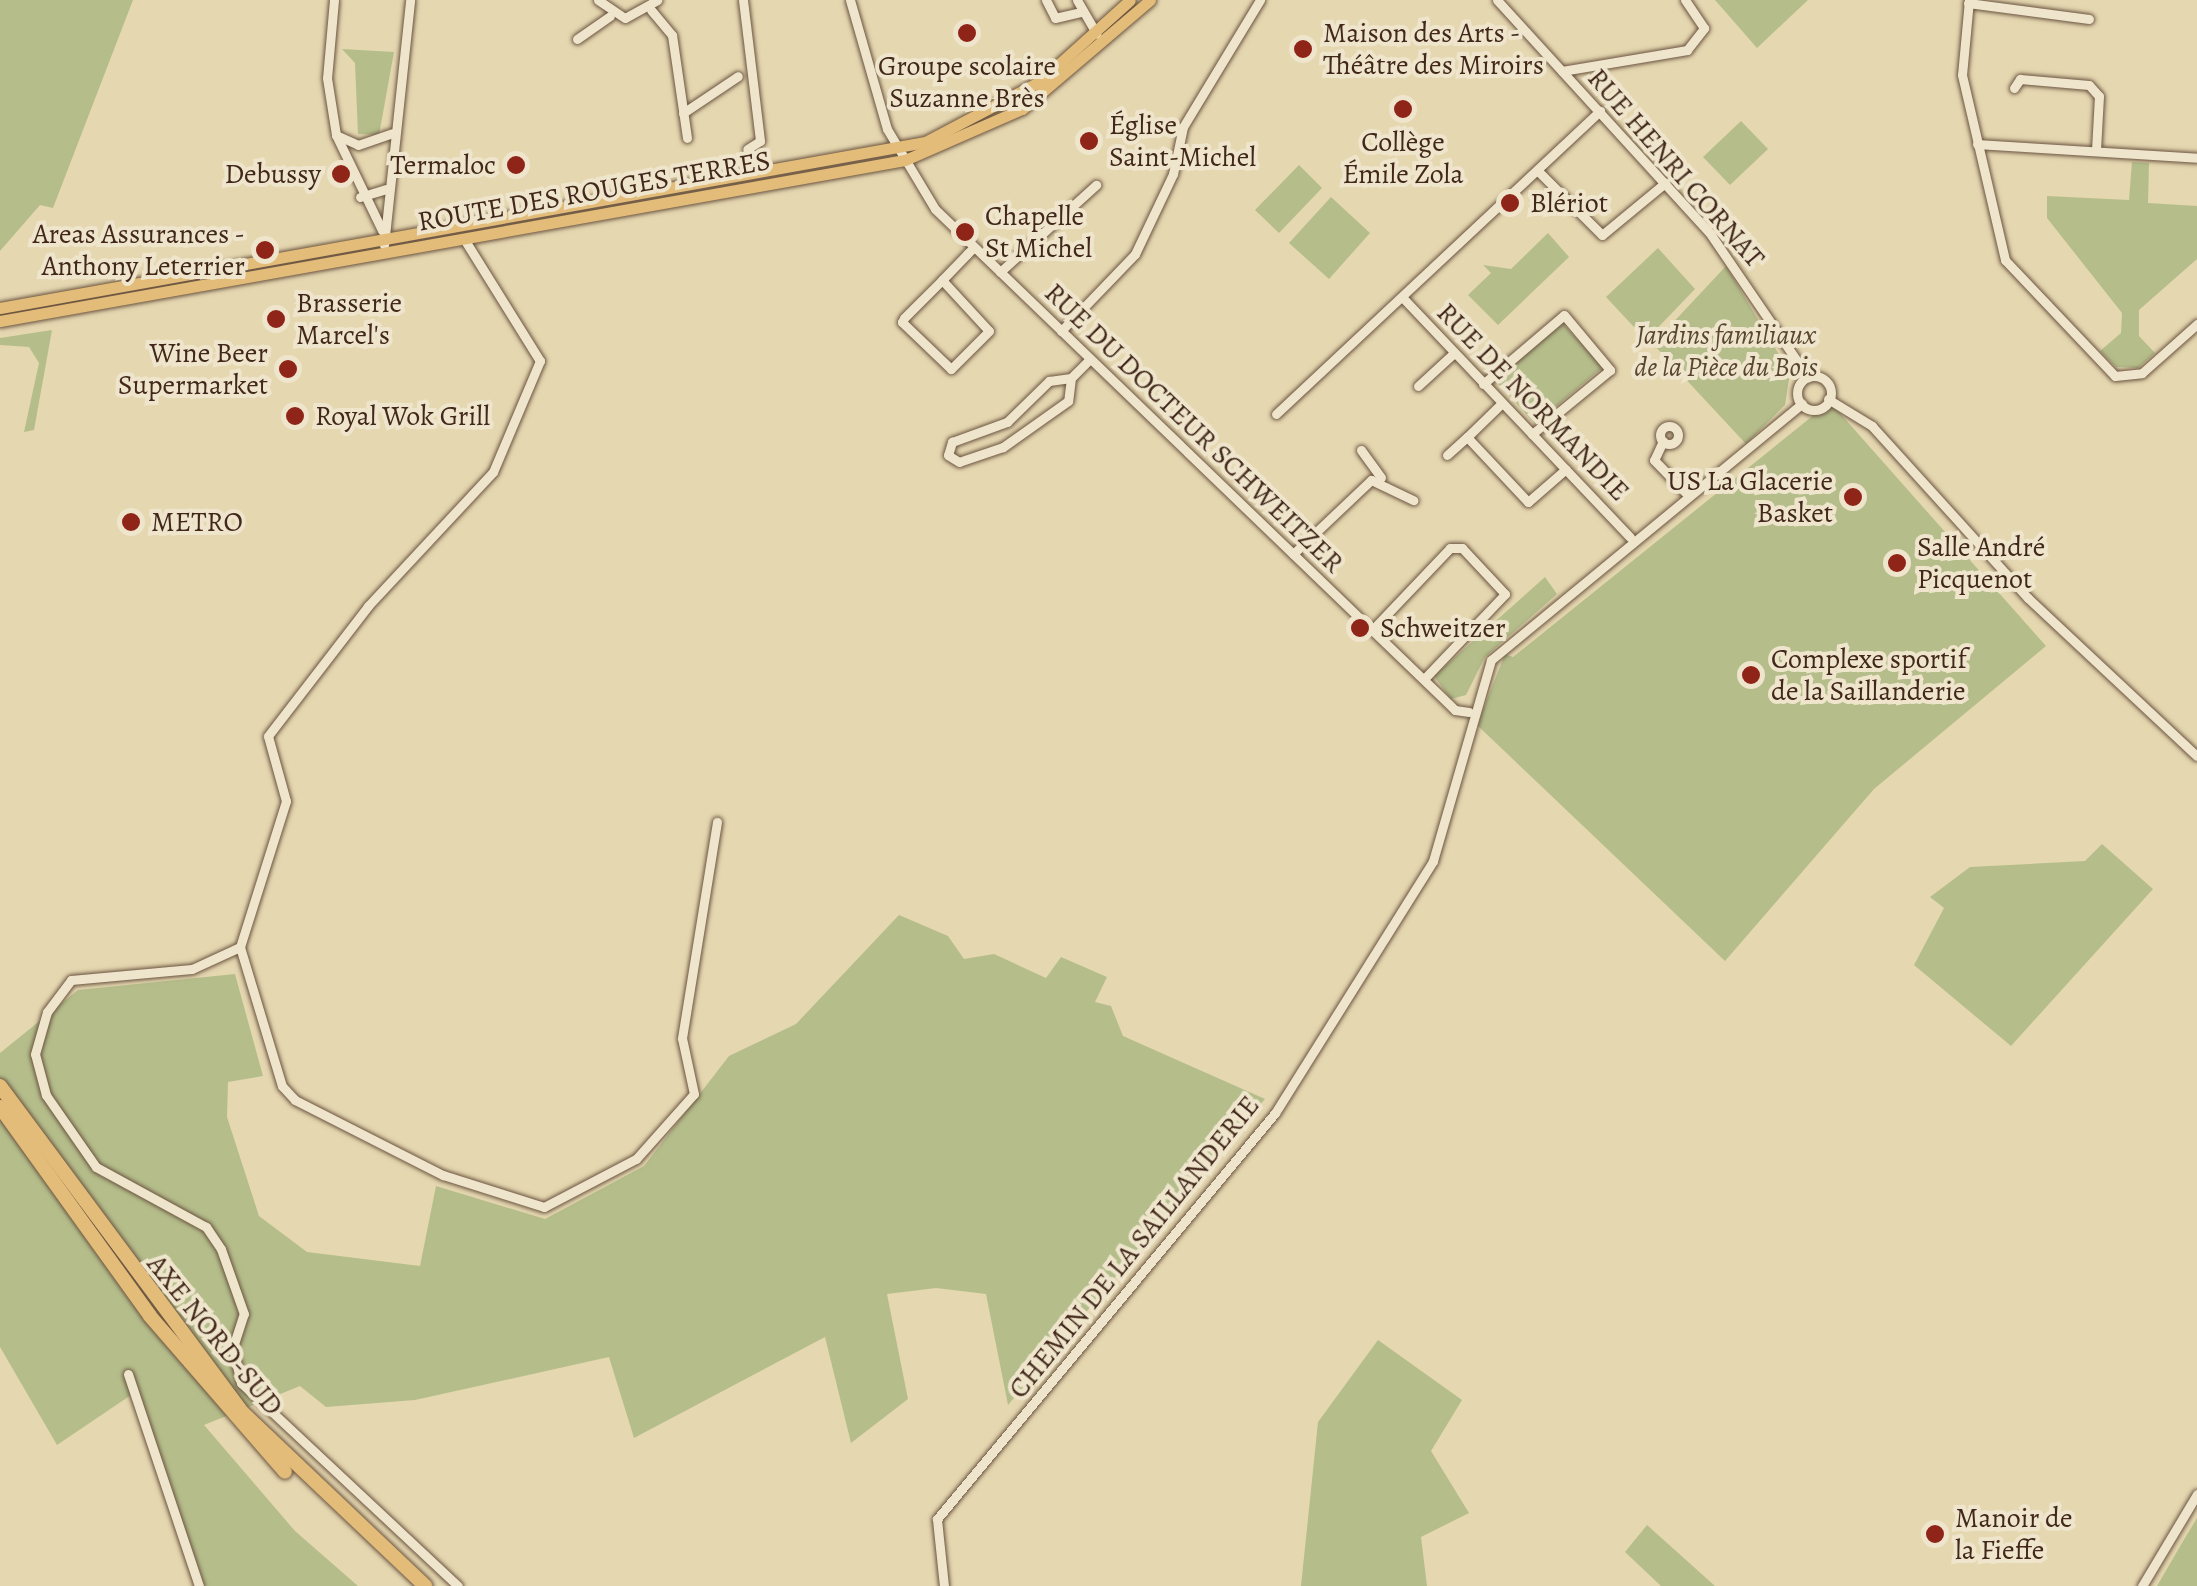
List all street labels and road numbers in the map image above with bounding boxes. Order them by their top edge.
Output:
street label: RUE HENRI CORNAT [1580,62,1772,274]
street label: ROUTE DES ROUGES TERRES [415,143,773,239]
street label: RUE DU DOCTEUR SCHWEITZER [1038,276,1350,580]
street label: RUE DE NORMANDIE [1430,296,1636,508]
street label: CHEMIN DE LA SAILLANDERIE [1002,1089,1266,1405]
street label: AXE NORD-SUD [140,1248,290,1422]

